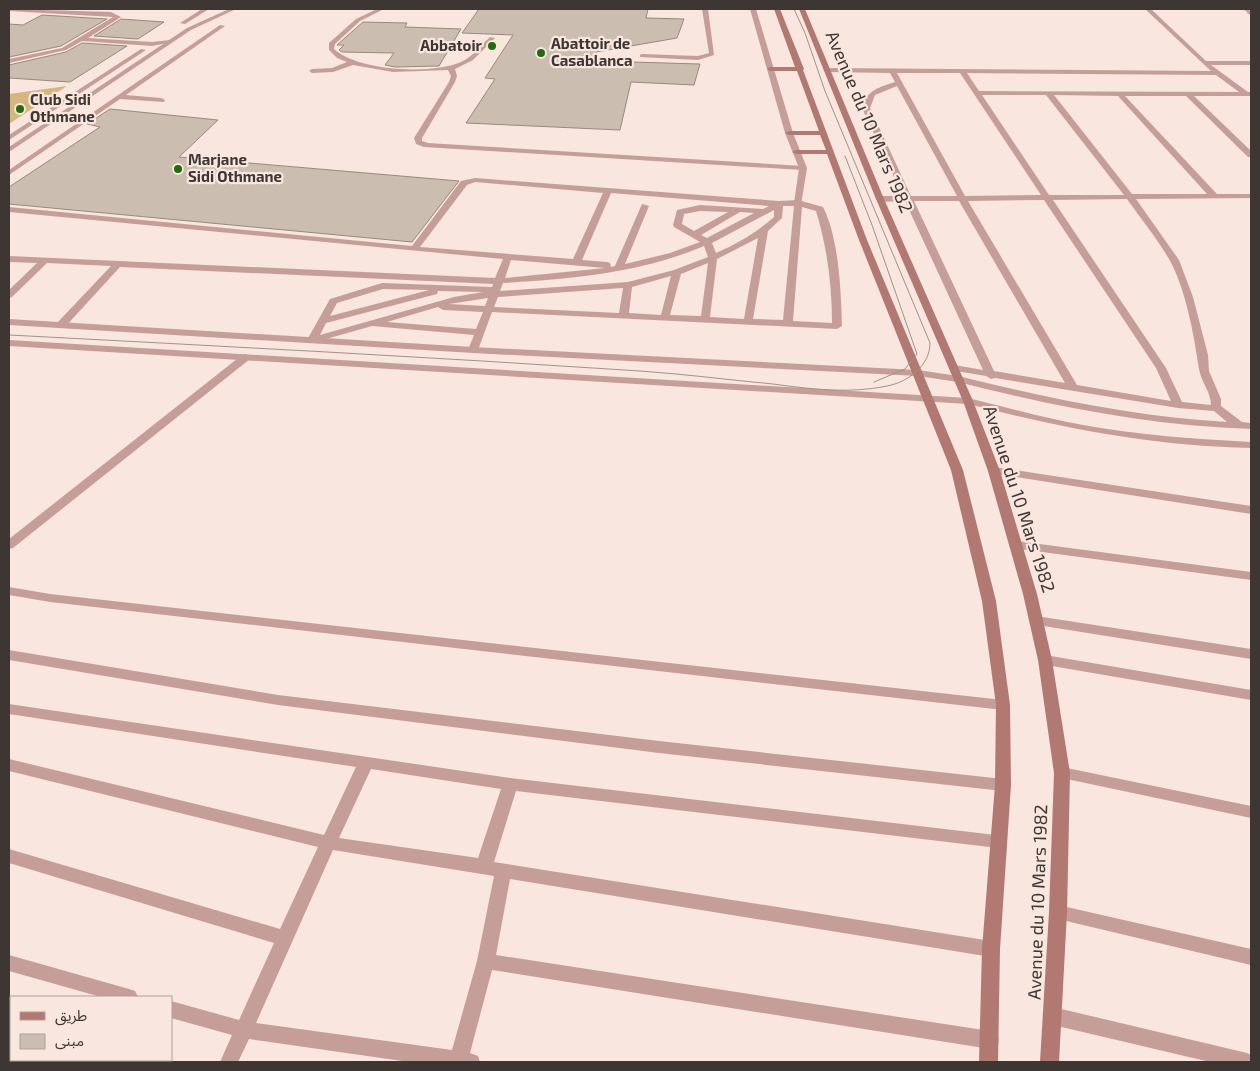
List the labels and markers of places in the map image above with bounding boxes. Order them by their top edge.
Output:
place label: Abattoir de Casablanca [551,34,632,69]
place label: Abbatoir [420,36,483,54]
marker: Abbatoir [486,40,498,52]
marker: Abattoir de Casablanca [535,47,547,59]
place label: Club Sidi Othmane [30,90,95,125]
marker: Club Sidi Othmane [14,103,26,115]
place label: Marjane Sidi Othmane [188,150,282,185]
marker: Marjane Sidi Othmane [172,163,184,175]

